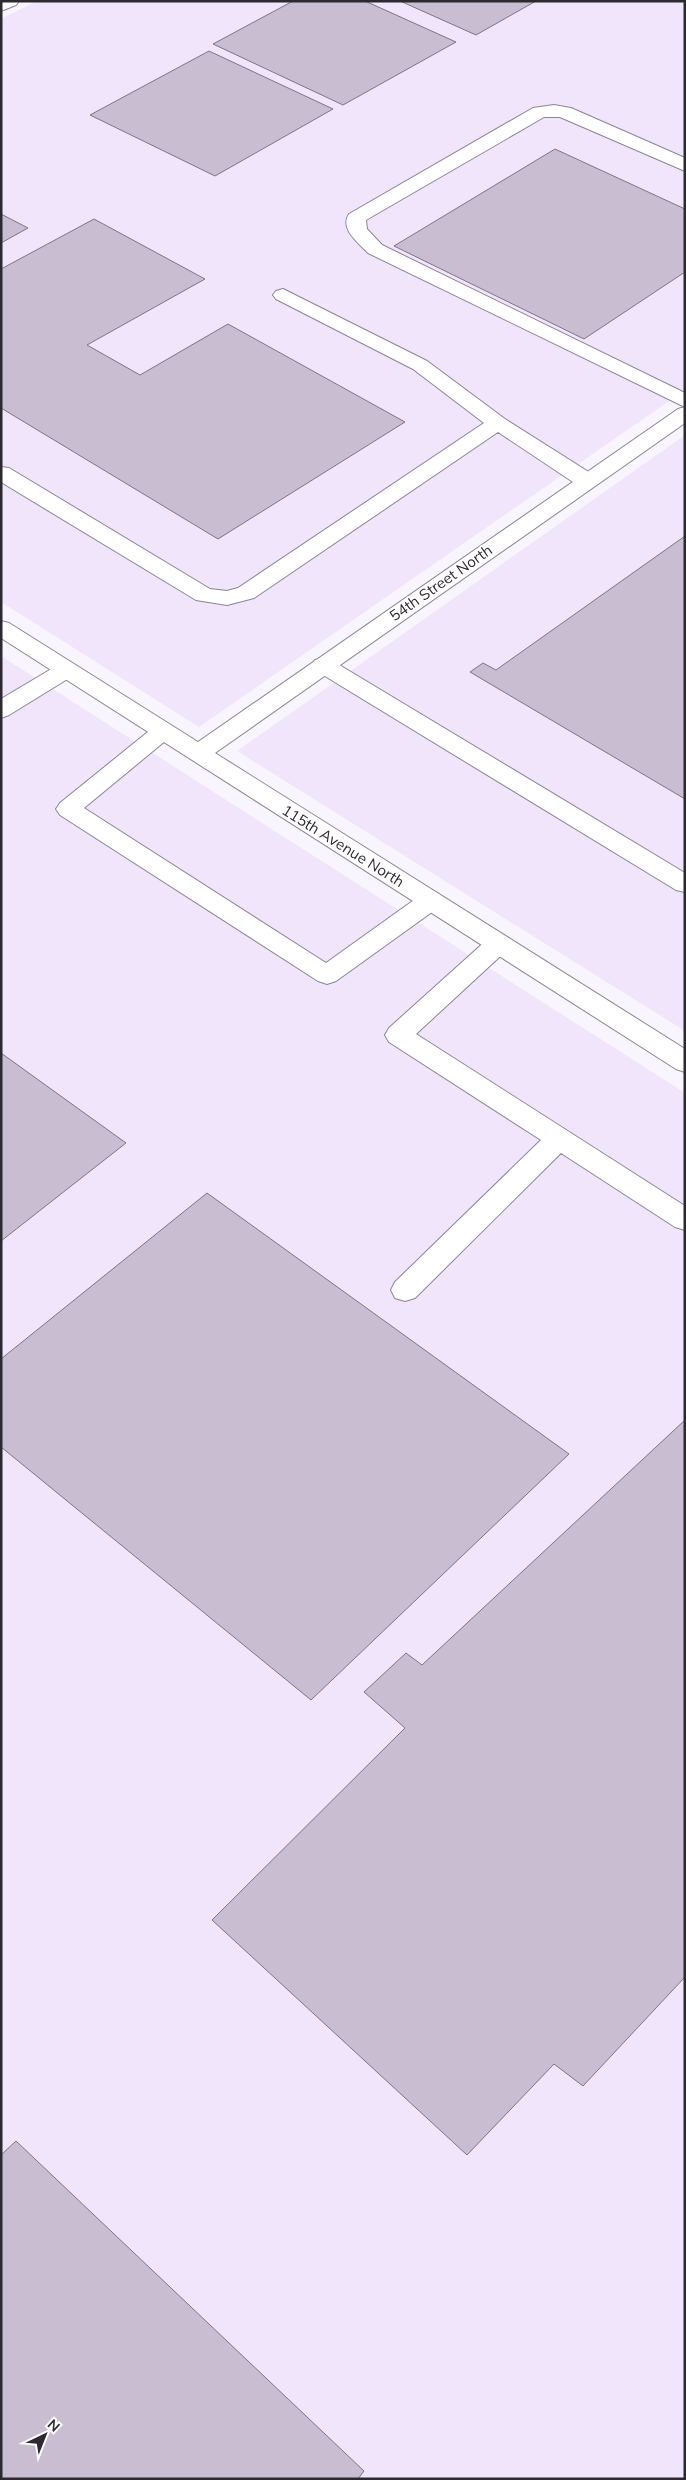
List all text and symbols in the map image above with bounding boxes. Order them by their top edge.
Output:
street label: 54th Street North [386,540,496,625]
street label: 115th Avenue North [279,800,408,891]
north arrow [20,2410,70,2460]
text: N [44,2415,64,2436]

